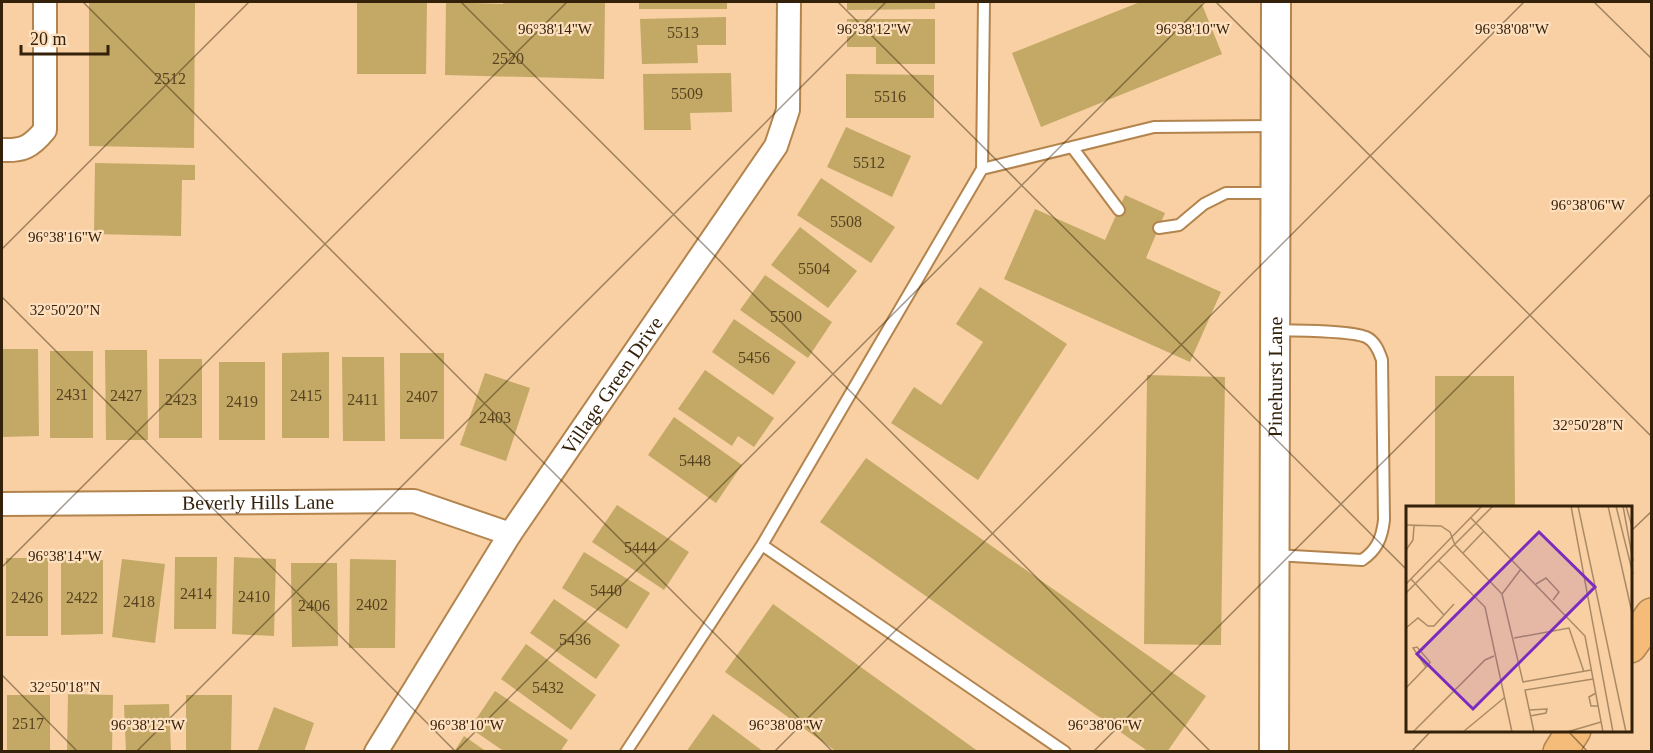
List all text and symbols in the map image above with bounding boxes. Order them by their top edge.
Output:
scale bar [21,18,108,56]
text: 96°38'14"W [518,21,593,37]
text: 96°38'12"W [837,21,912,37]
text: 96°38'10"W [1156,21,1231,37]
text: 96°38'08"W [1475,21,1550,37]
house number: 5513 [667,24,699,41]
text: 20 m [30,29,67,49]
house number: 2520 [492,50,524,67]
house number: 2512 [154,70,186,87]
house number: 5509 [671,85,703,102]
house number: 5516 [874,88,906,105]
house number: 5512 [853,154,885,171]
text: 96°38'06"W [1551,197,1626,213]
house number: 5508 [830,213,862,230]
text: 96°38'16"W [28,229,103,245]
house number: 5504 [798,260,830,277]
text: 32°50'20"N [30,302,100,318]
house number: 5500 [770,308,802,325]
street label: Village Green Drive [557,312,667,459]
street label: Pinehurst Lane [1264,317,1286,437]
house number: 5456 [738,349,770,366]
house number: 2431 [56,386,88,403]
house number: 2427 [110,387,142,404]
house number: 2415 [290,387,322,404]
house number: 2407 [406,388,438,405]
house number: 2423 [165,391,197,408]
house number: 2411 [347,391,379,408]
house number: 2419 [226,393,258,410]
house number: 2403 [479,409,511,426]
text: 32°50'28"N [1553,417,1623,433]
house number: 5448 [679,452,711,469]
street label: Beverly Hills Lane [182,491,334,514]
inset map [1406,506,1632,732]
house number: 5444 [624,539,656,556]
text: 96°38'14"W [28,548,103,564]
house number: 5440 [590,582,622,599]
house number: 2414 [180,585,212,602]
house number: 2410 [238,588,270,605]
house number: 2426 [11,589,43,606]
house number: 2422 [66,589,98,606]
house number: 2418 [123,593,155,610]
house number: 2402 [356,596,388,613]
house number: 2406 [298,597,330,614]
house number: 5436 [559,631,591,648]
text: 32°50'18"N [30,679,100,695]
house number: 5432 [532,679,564,696]
house number: 2517 [12,715,44,732]
text: 96°38'12"W [111,717,186,733]
text: 96°38'10"W [430,717,505,733]
text: 96°38'08"W [749,717,824,733]
text: 96°38'06"W [1068,717,1143,733]

